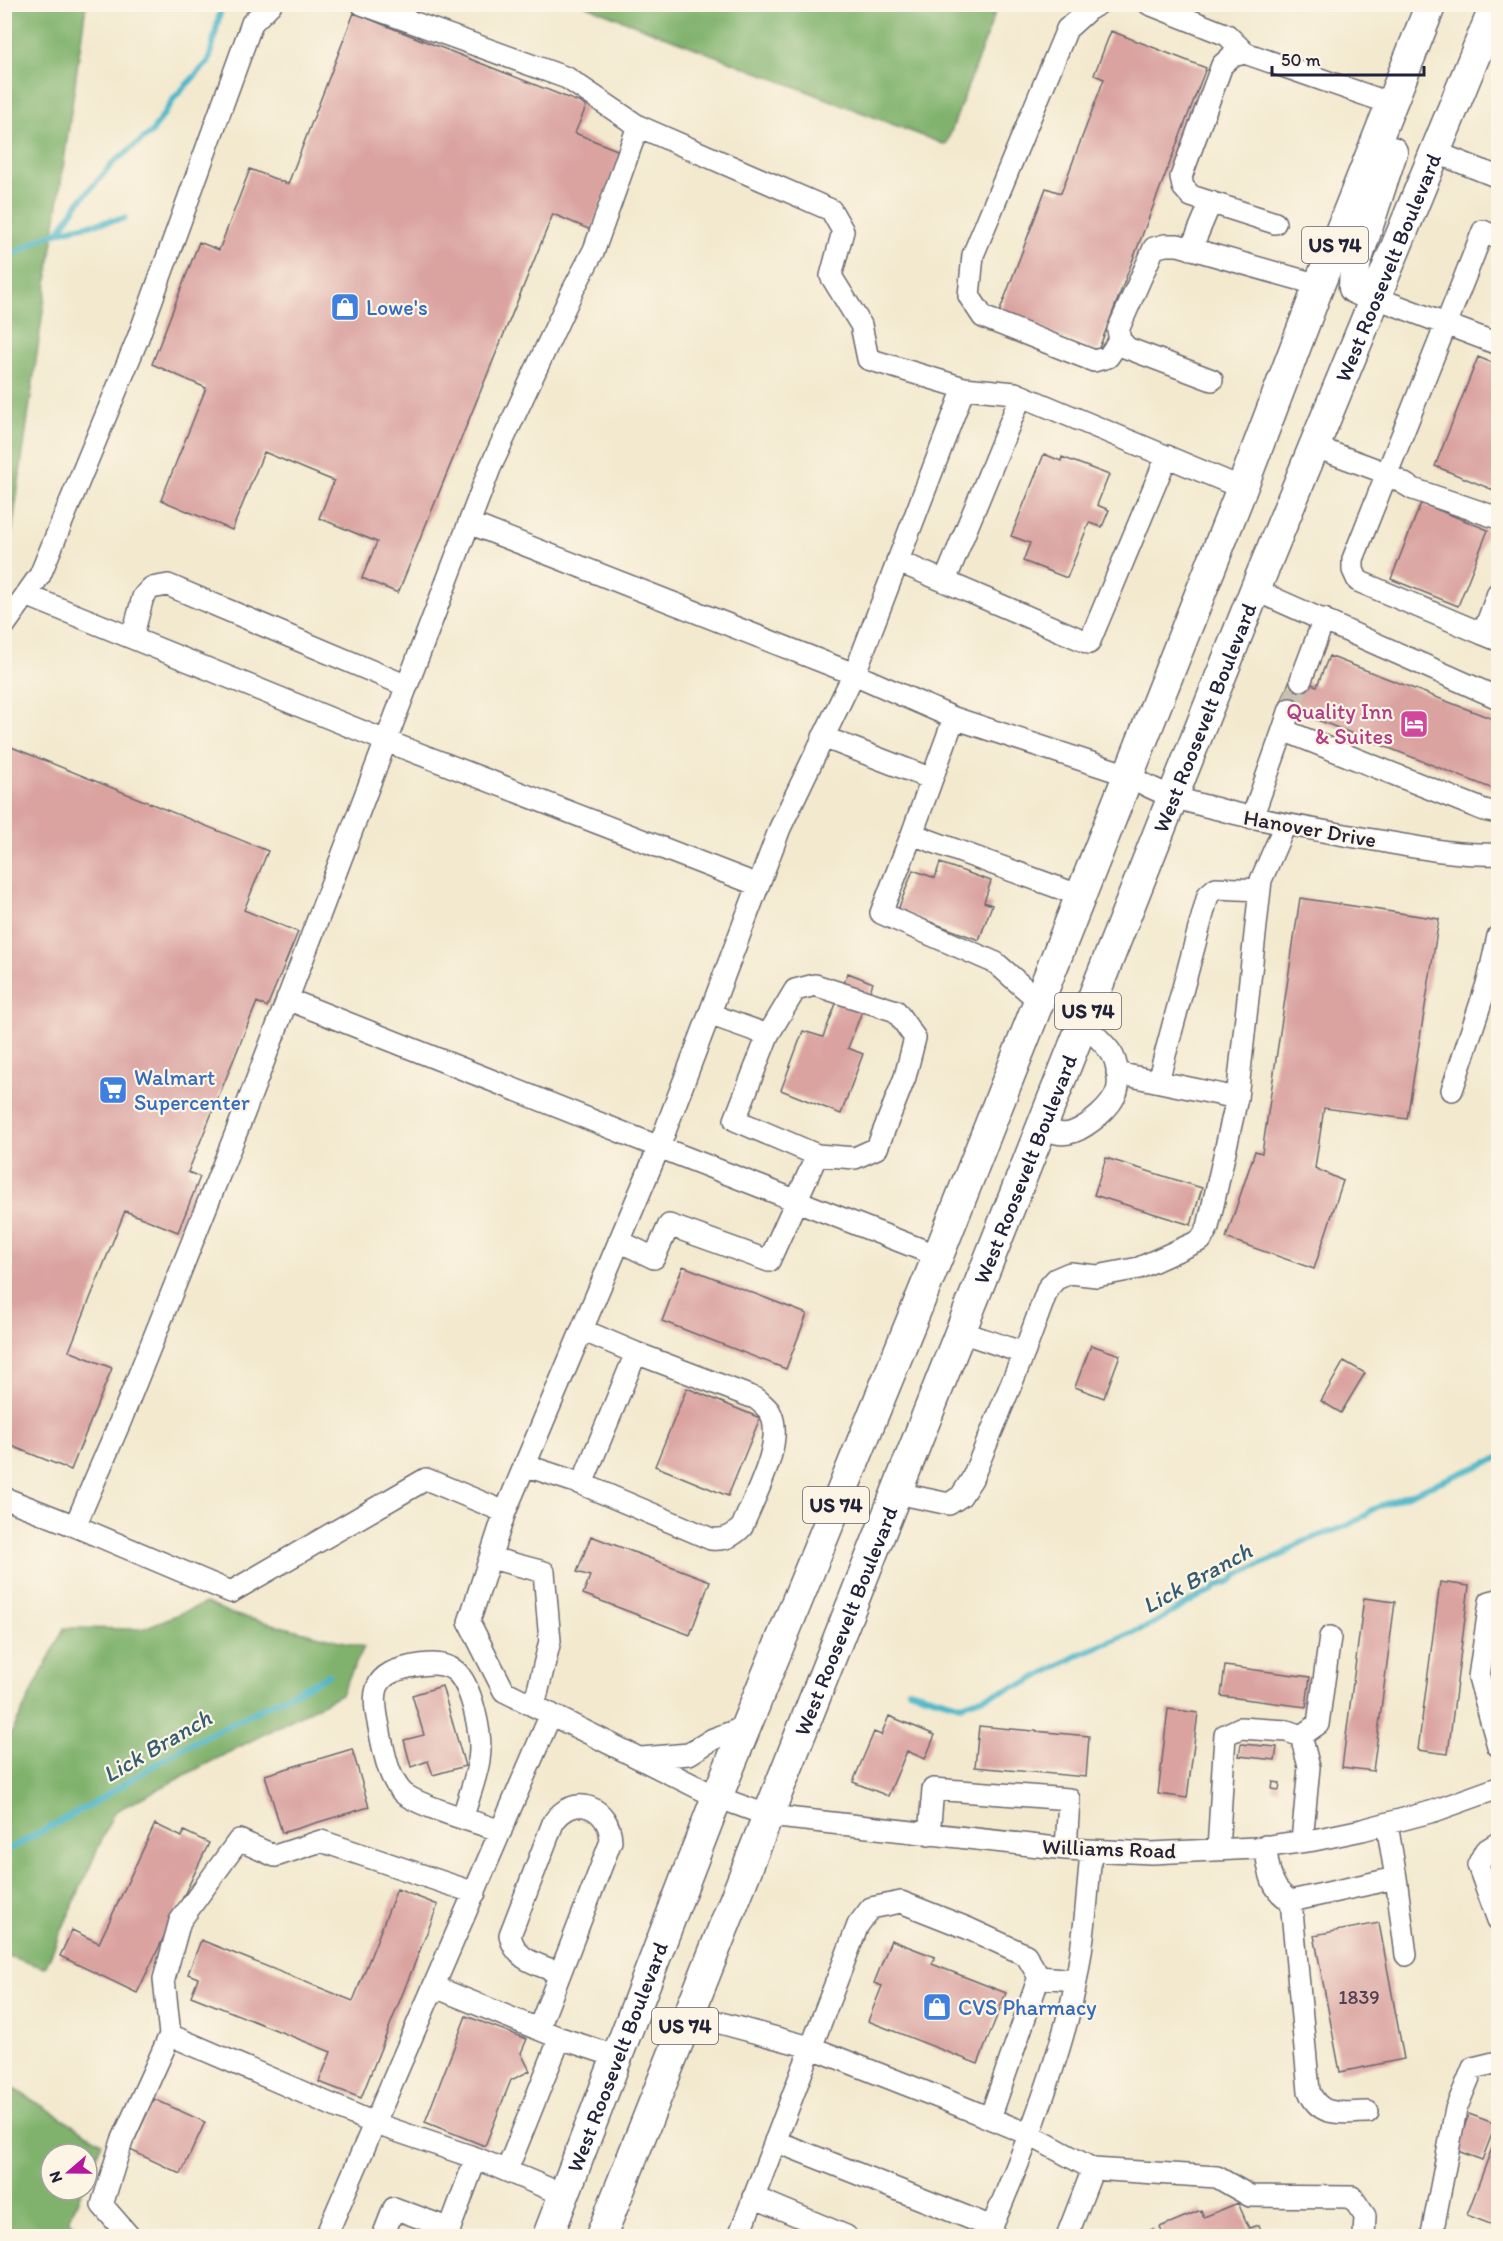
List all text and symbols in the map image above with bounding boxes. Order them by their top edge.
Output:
scale bar [1272,39,1424,77]
text: 50 m [1281,49,1321,71]
street label: West Roosevelt Boulevard [1329,149,1447,386]
road number: US 74 [1302,227,1368,263]
shop icon: Lowe's [329,291,361,323]
place label: Lowe's [366,294,428,321]
street label: West Roosevelt Boulevard [1147,599,1263,836]
place label: Quality Inn & Suites [1286,698,1393,750]
hotel icon: Quality Inn & Suites [1398,708,1430,740]
street label: Hanover Drive [1241,804,1378,853]
road number: US 74 [1055,993,1121,1029]
street label: West Roosevelt Boulevard [968,1051,1083,1288]
place label: Walmart Supercenter [134,1064,250,1116]
supermarket icon: Walmart Supercenter [97,1074,129,1106]
road number: US 74 [803,1487,869,1523]
street label: West Roosevelt Boulevard [788,1502,904,1740]
water label: Lick Branch [1137,1535,1257,1620]
water label: Lick Branch [97,1703,217,1788]
street label: Williams Road [1041,1833,1177,1864]
street label: West Roosevelt Boulevard [561,1938,674,2176]
house number: 1839 [1338,1985,1380,2009]
shop icon: CVS Pharmacy [921,1991,953,2023]
place label: CVS Pharmacy [958,1994,1097,2021]
road number: US 74 [652,2008,718,2044]
north arrow [39,2142,99,2202]
text: N [45,2169,66,2185]

